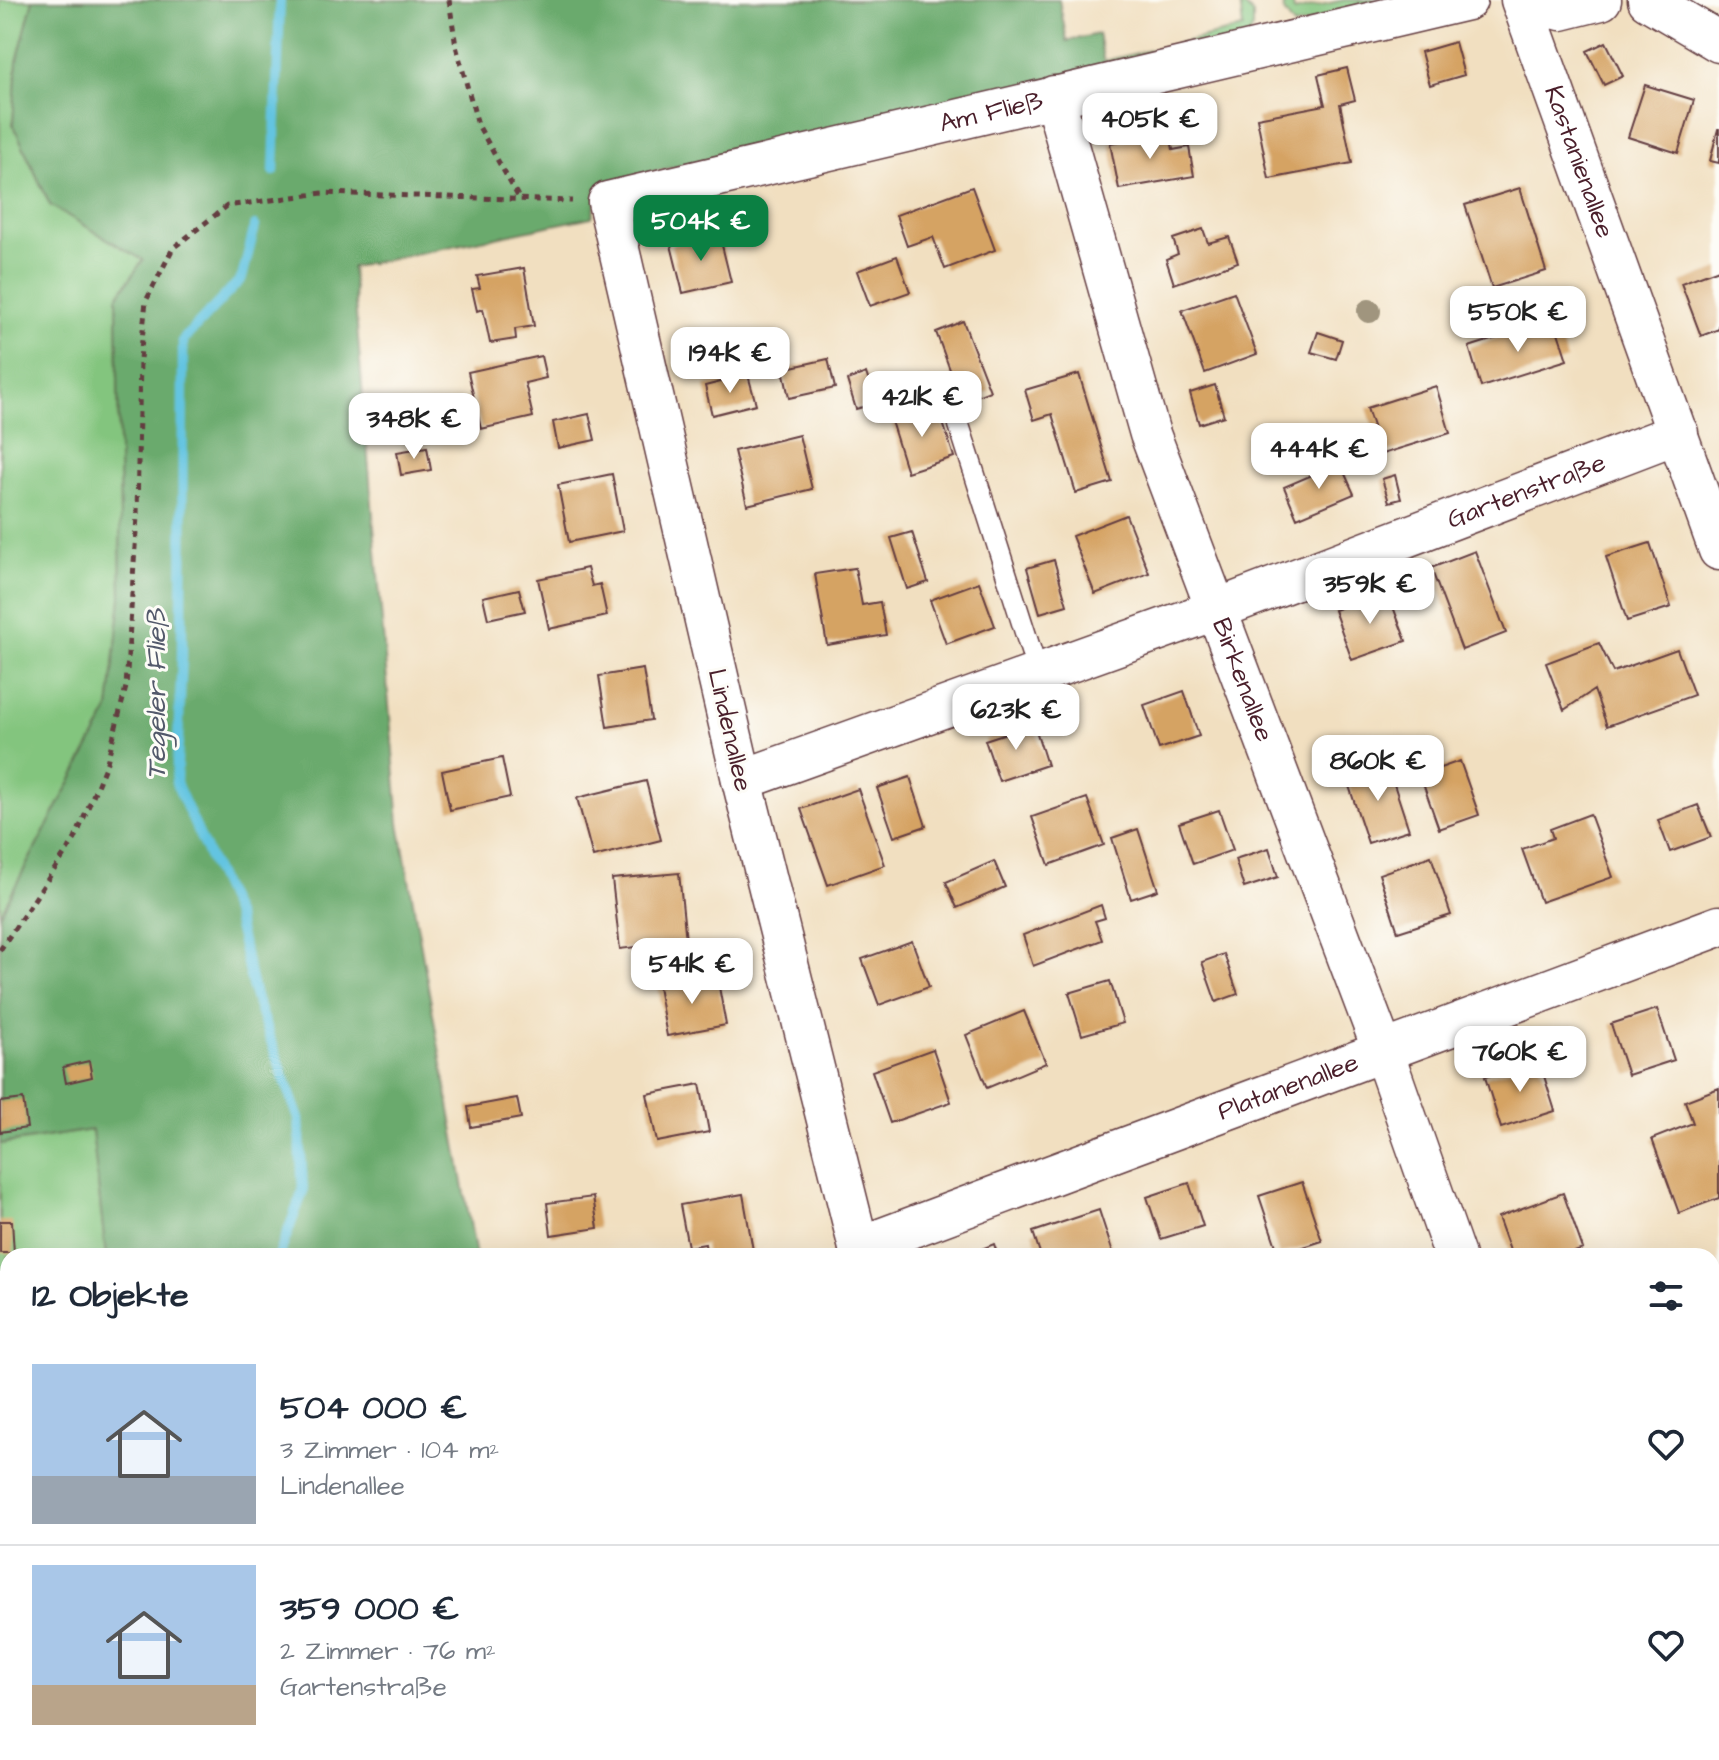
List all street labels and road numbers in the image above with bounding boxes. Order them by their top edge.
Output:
street label: Kastanienallee [1535,81,1623,243]
street label: Am Fließ [936,82,1047,141]
street label: Gartenstraße [1442,444,1611,538]
street label: Birkenallee [1203,613,1282,747]
street label: Lindenallee [698,665,762,795]
street label: Platanenallee [1213,1044,1363,1129]

